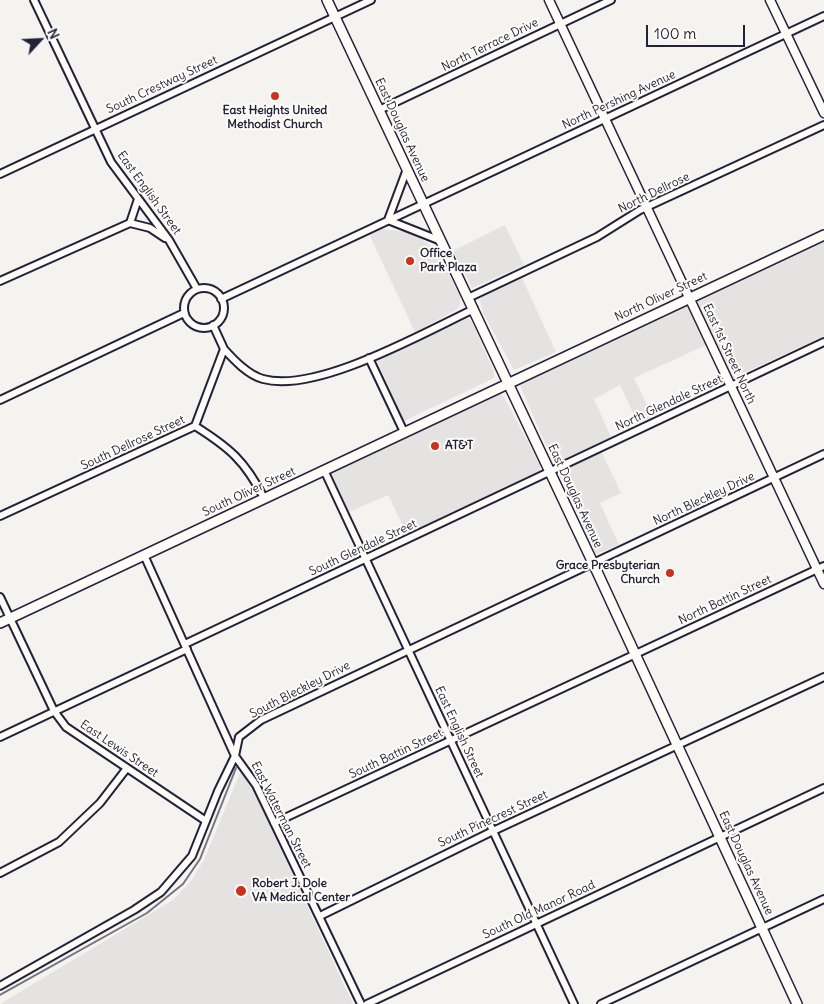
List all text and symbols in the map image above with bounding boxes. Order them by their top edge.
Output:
north arrow [15,15,65,65]
street label: North Terrace Drive [439,15,541,75]
scale bar [649,15,748,47]
text: 100 m [654,24,696,43]
text: N [43,25,64,42]
street label: South Crestway Street [104,53,220,117]
street label: North Pershing Avenue [560,67,678,133]
street label: East Douglas Avenue [372,76,432,184]
marker: East Heights United Methodist Church [269,90,281,102]
place label: East Heights United Methodist Church [223,104,327,132]
street label: East English Street [114,149,184,237]
street label: North Dellrose [616,170,692,216]
place label: Office Park Plaza [420,247,477,275]
marker: Office Park Plaza [404,255,416,267]
street label: North Oliver Street [612,269,710,325]
street label: East 1st Street North [699,302,759,406]
street label: North Glendale Street [613,372,725,434]
street label: South Dellrose Street [79,413,187,473]
place label: AT&T [445,439,473,453]
marker: AT&T [429,440,441,452]
street label: East Douglas Avenue [545,442,605,550]
street label: South Oliver Street [200,464,298,520]
street label: North Bleckley Drive [651,469,757,529]
street label: South Glendale Street [307,517,419,579]
place label: Grace Presbyterian Church [556,559,660,587]
marker: Grace Presbyterian Church [664,567,676,579]
street label: North Battin Street [676,572,774,628]
street label: South Bleckley Drive [247,658,353,722]
street label: East English Street [431,684,487,780]
street label: East Lewis Street [77,718,161,780]
street label: South Battin Street [347,726,445,782]
street label: East Waterman Street [248,759,314,871]
street label: South Pinecrest Street [436,787,550,851]
street label: East Douglas Avenue [716,809,776,917]
place label: Robert J. Dole VA Medical Center [252,877,350,905]
street label: South Old Manor Road [481,878,597,942]
marker: Robert J. Dole VA Medical Center [234,884,248,898]

